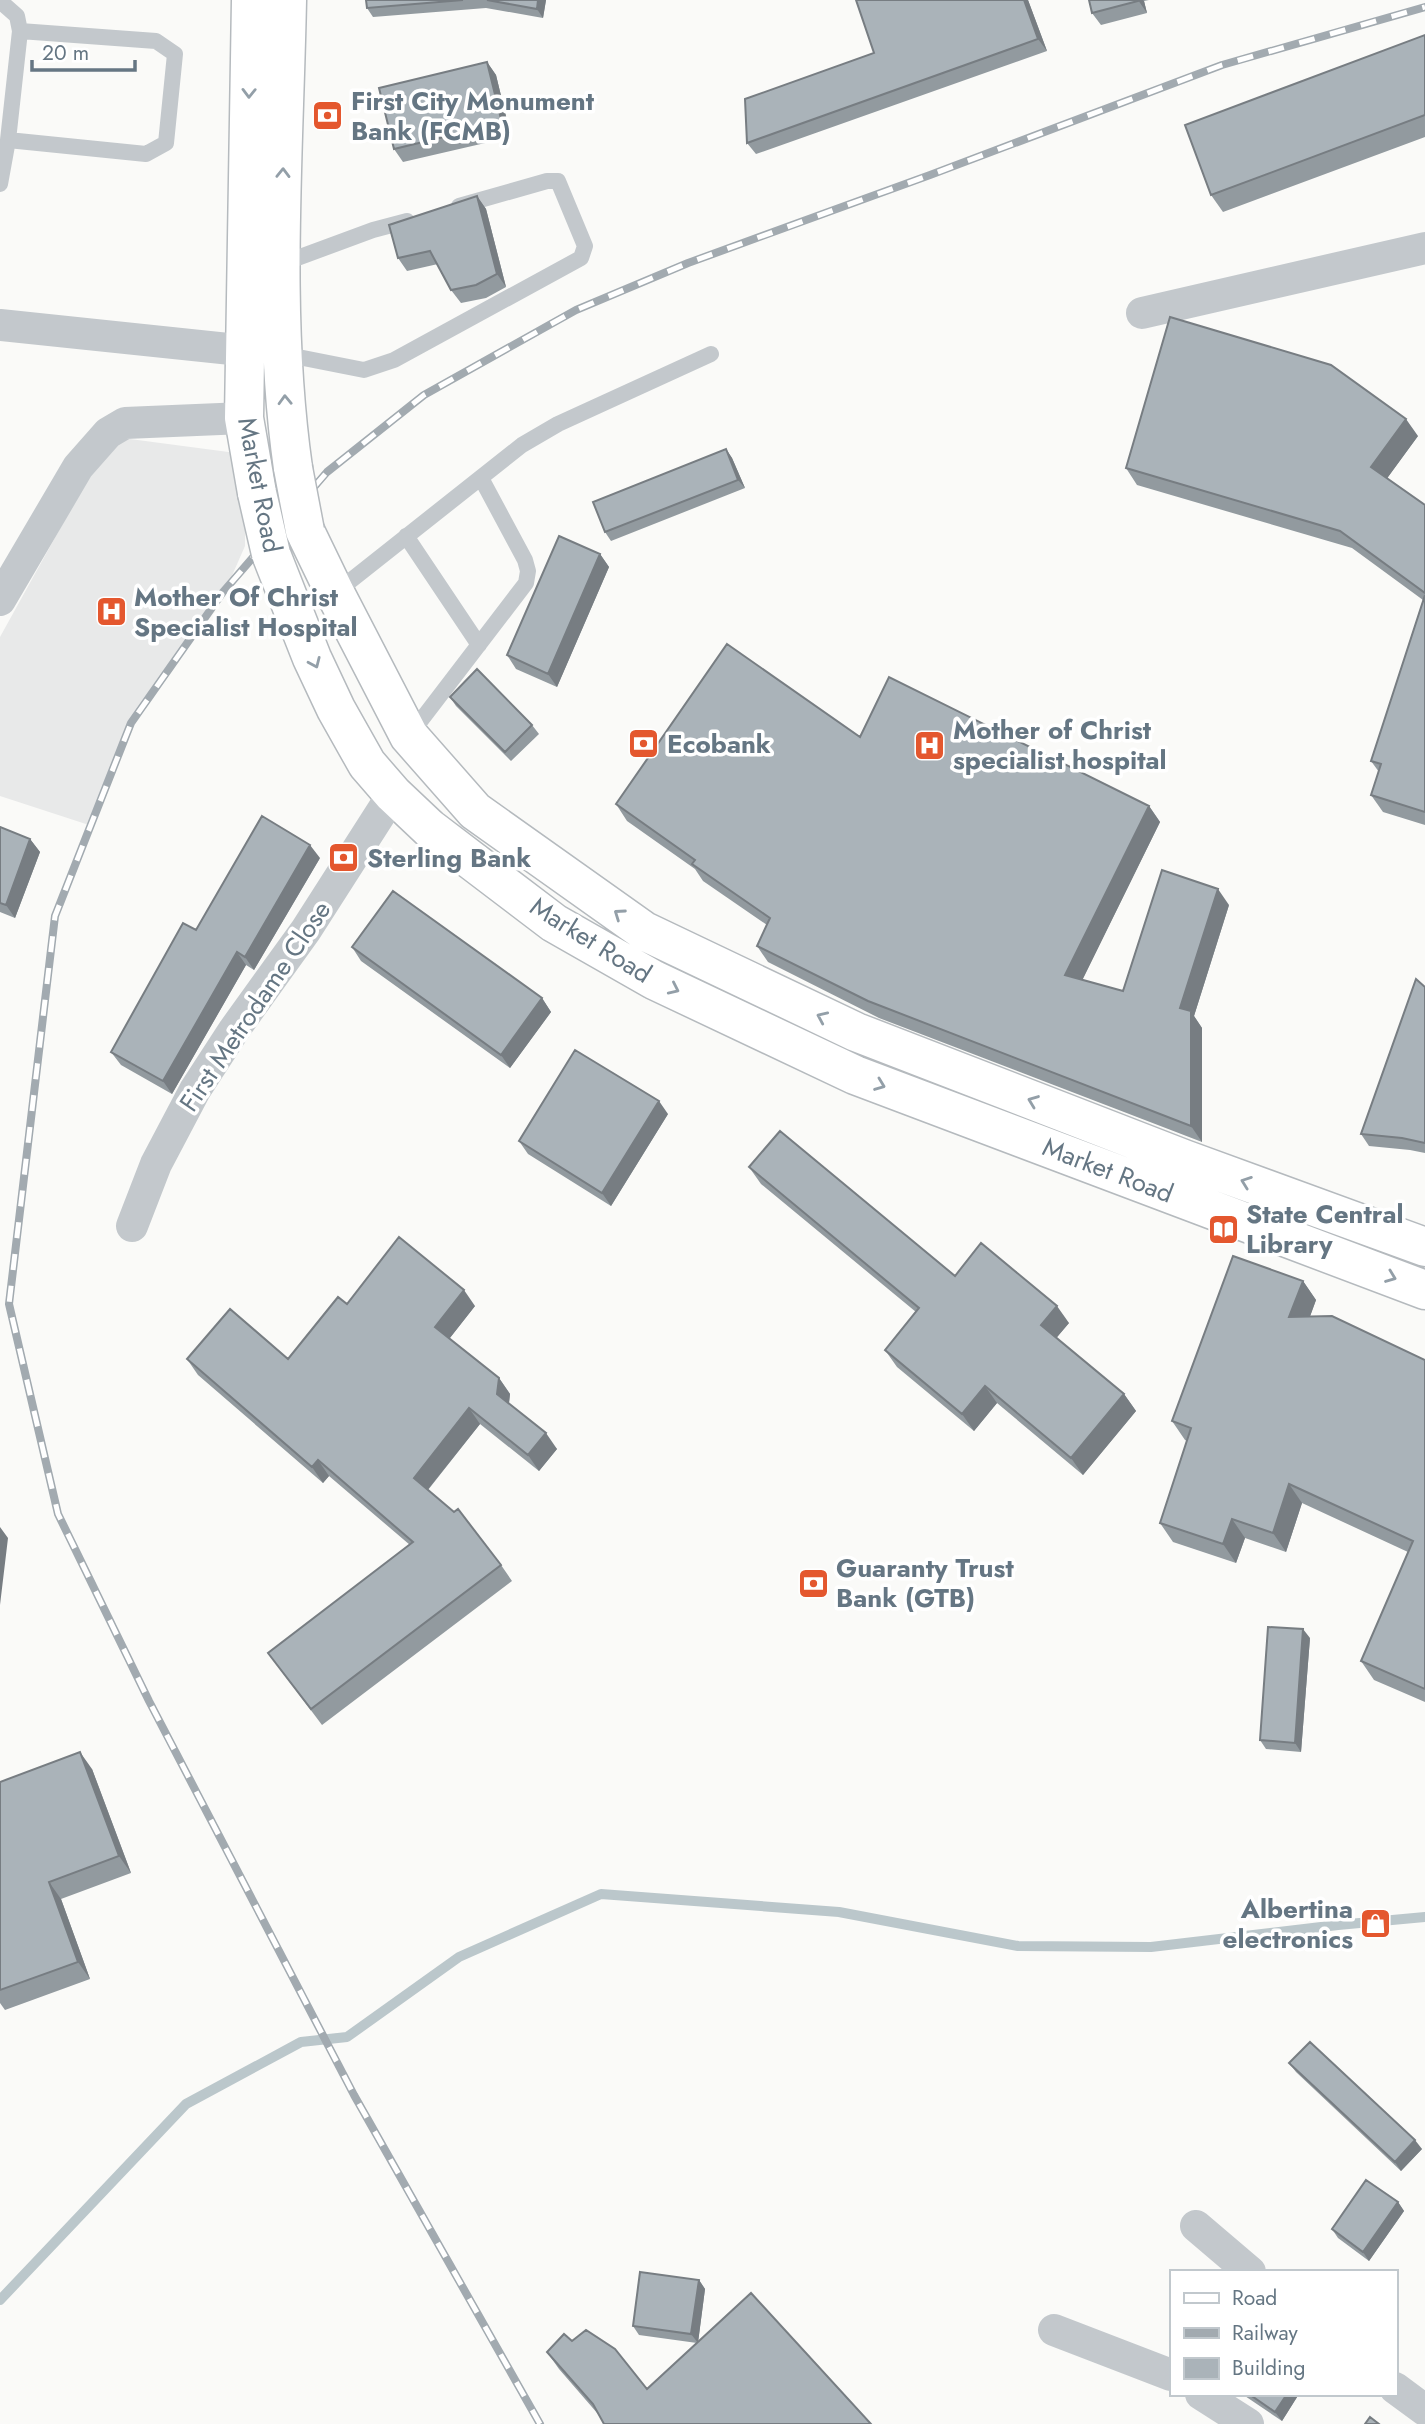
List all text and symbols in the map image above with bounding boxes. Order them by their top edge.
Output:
scale bar [32,28,135,72]
text: 20 m [42,38,89,68]
place label: First City Monument Bank (FCMB) [351,82,595,150]
one-way arrow [241,88,257,98]
bank icon: First City Monument Bank (FCMB) [311,99,345,133]
one-way arrow [275,167,291,177]
one-way arrow [277,394,292,405]
street label: Market Road [228,414,292,556]
place label: Mother Of Christ Specialist Hospital [134,578,358,646]
hospital icon: Mother Of Christ Specialist Hospital [94,595,128,629]
one-way arrow [307,656,321,668]
place label: Mother of Christ specialist hospital [953,711,1166,779]
place label: Ecobank [667,725,771,763]
bank icon: Ecobank [627,727,661,761]
hospital icon: Mother of Christ specialist hospital [913,728,947,762]
place label: Sterling Bank [367,839,531,877]
bank icon: Sterling Bank [327,841,361,875]
street label: Market Road [523,888,659,992]
street label: First Metrodame Close [170,893,340,1119]
one-way arrow [614,910,627,922]
one-way arrow [667,981,679,995]
one-way arrow [817,1011,829,1025]
one-way arrow [874,1076,886,1090]
one-way arrow [1028,1095,1040,1109]
street label: Market Road [1037,1128,1179,1212]
one-way arrow [1240,1177,1252,1191]
place label: State Central Library [1246,1195,1404,1263]
library icon: State Central Library [1206,1212,1240,1246]
one-way arrow [1384,1269,1396,1283]
place label: Guaranty Trust Bank (GTB) [836,1549,1014,1617]
bank icon: Guaranty Trust Bank (GTB) [796,1566,830,1600]
place label: Albertina electronics [1223,1890,1353,1958]
shop icon: Albertina electronics [1359,1907,1393,1941]
legend [1170,2270,1397,2396]
text: Road [1232,2283,1277,2313]
text: Railway [1232,2318,1298,2348]
text: Building [1232,2353,1305,2383]

